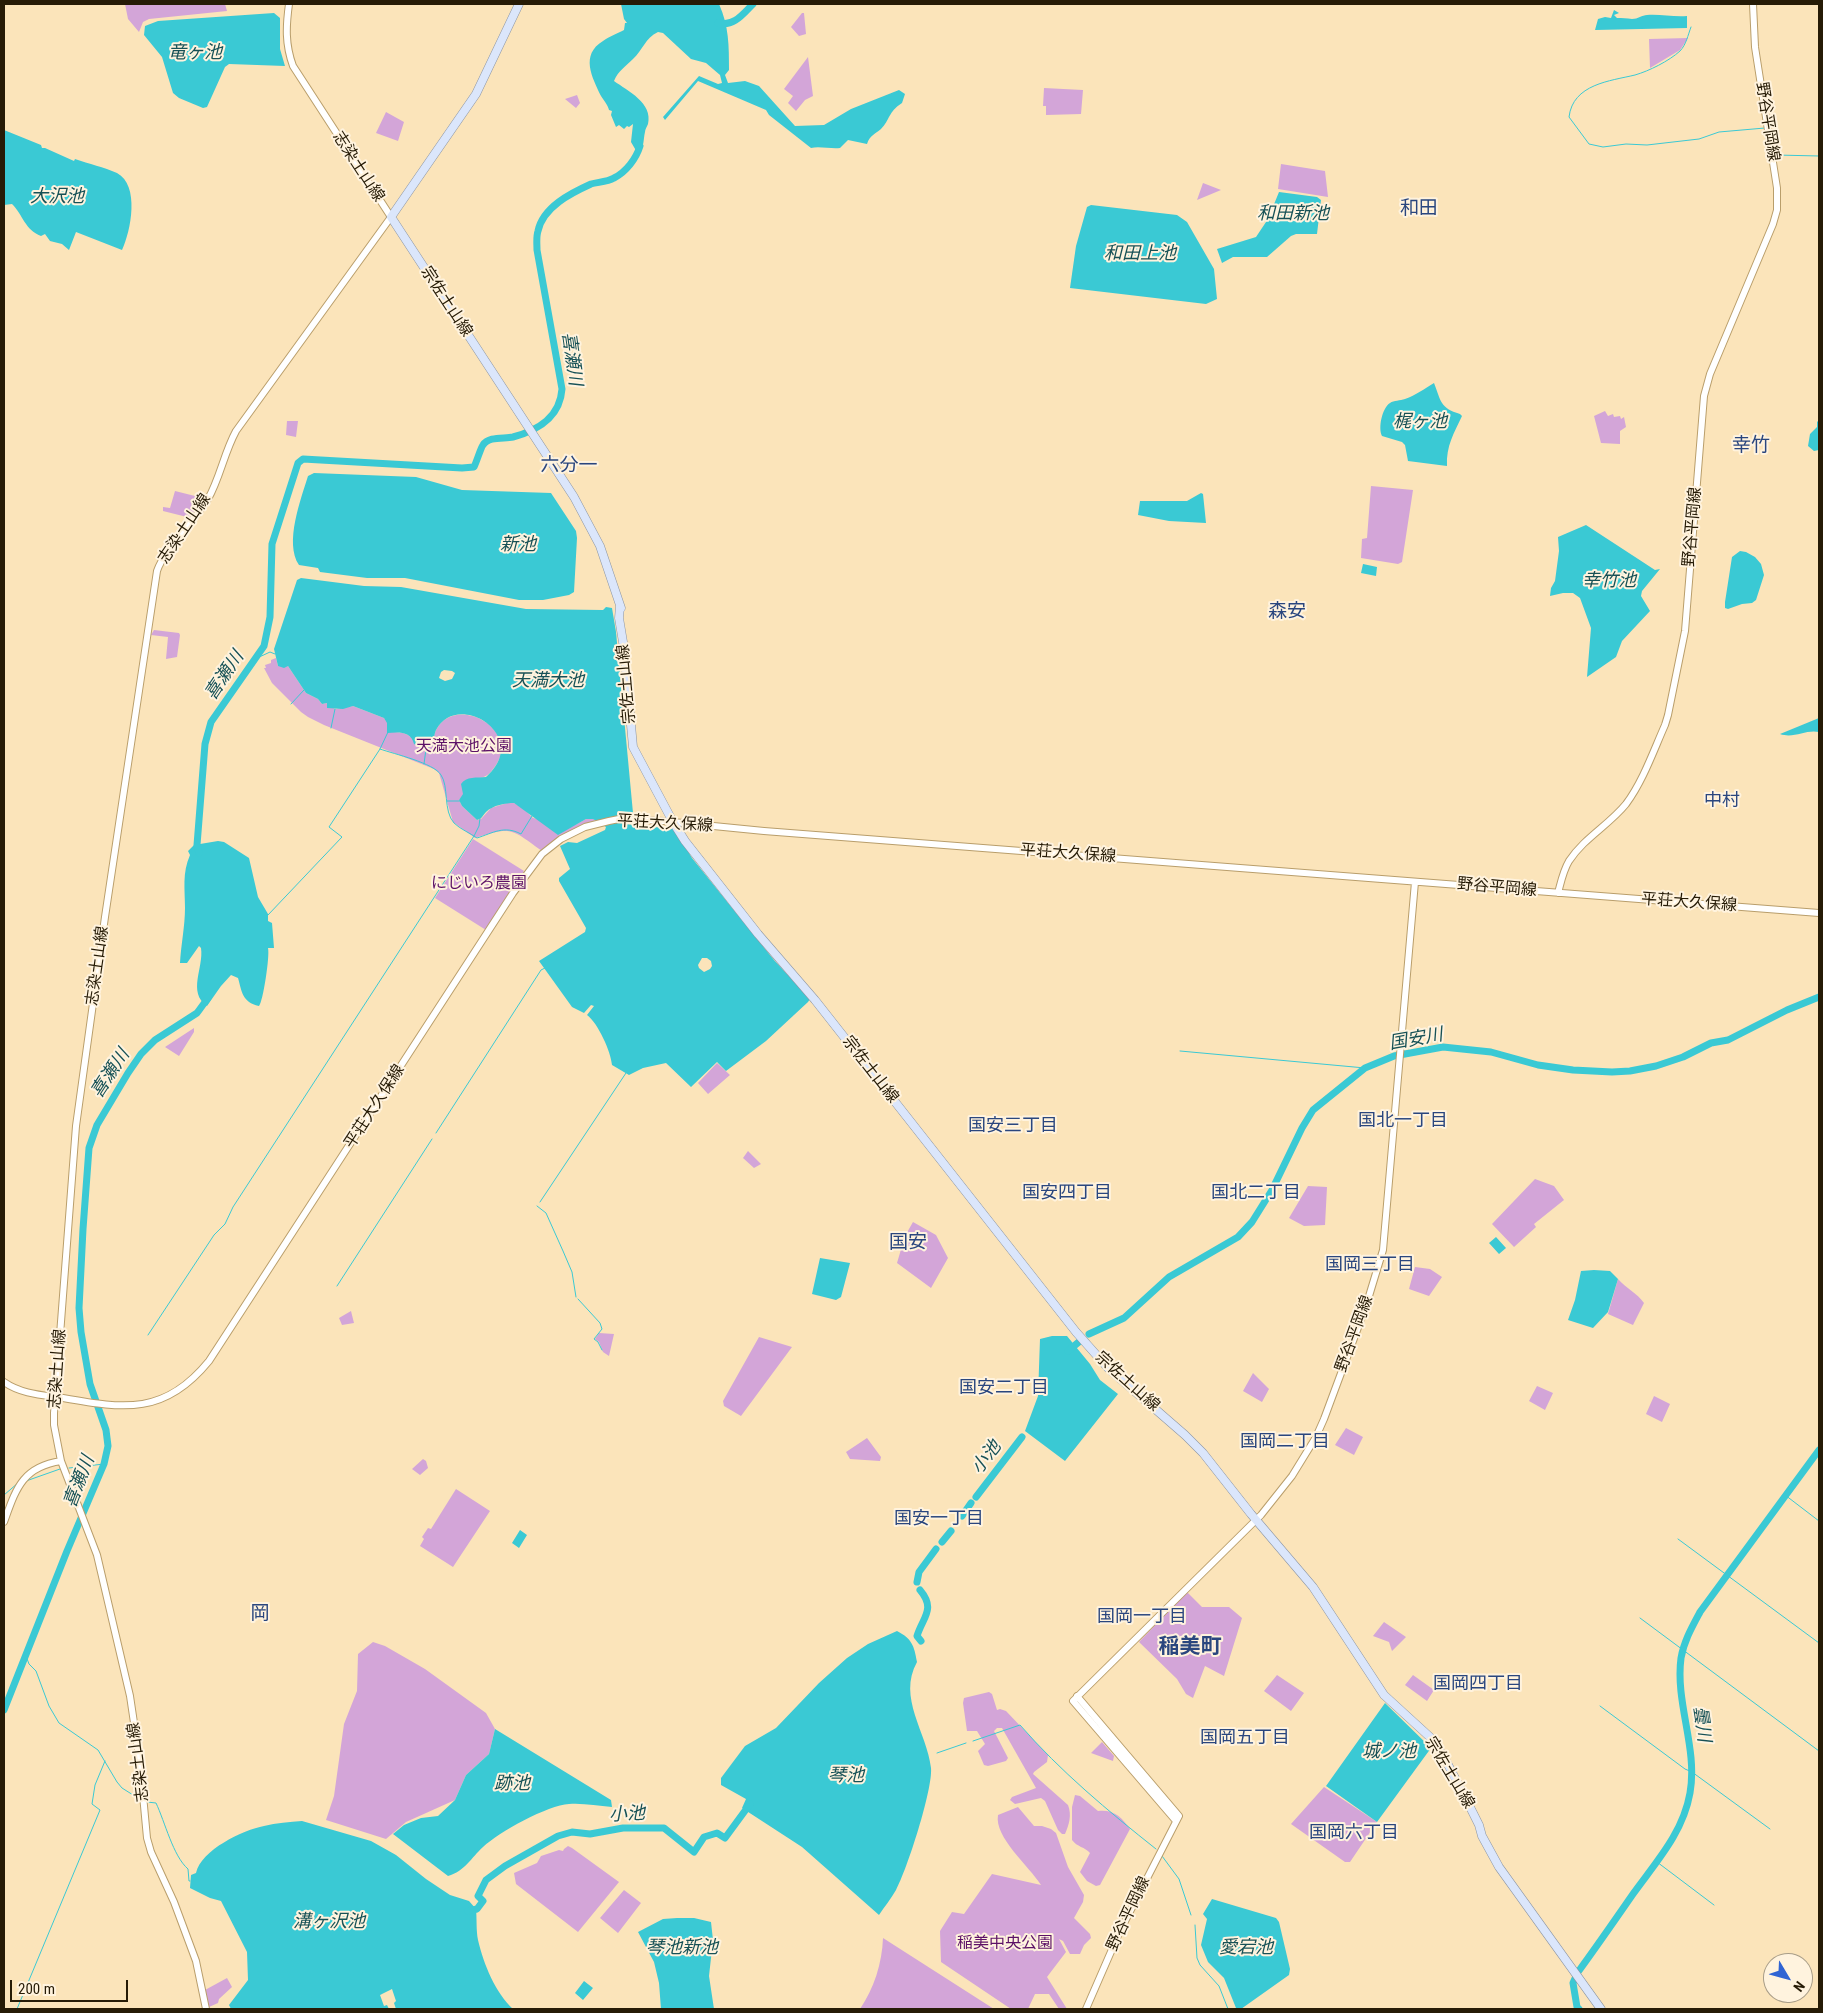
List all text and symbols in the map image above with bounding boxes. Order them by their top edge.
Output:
water label: 竜ヶ池 [168,42,222,64]
street label: 野谷平岡線 [1751,81,1783,163]
street label: 志染土山線 [328,128,388,206]
water label: 大沢池 [30,186,84,208]
district label: 和田 [1400,198,1438,220]
water label: 和田新池 [1257,203,1329,225]
water label: 和田上池 [1104,243,1176,265]
street label: 宗佐土山線 [416,263,476,341]
water label: 喜瀬川 [557,331,585,387]
water label: 梶ヶ池 [1393,411,1447,433]
district label: 幸竹 [1732,435,1770,457]
district label: 六分一 [541,455,597,477]
street label: 野谷平岡線 [1680,486,1706,568]
street label: 志染土山線 [155,490,215,568]
water label: 新池 [500,534,536,556]
water label: 幸竹池 [1582,570,1636,592]
district label: 森安 [1268,601,1306,623]
street label: 宗佐土山線 [614,643,640,725]
water label: 喜瀬川 [201,648,249,704]
water label: 天満大池 [512,670,584,692]
park label: 天満大池公園 [416,737,512,757]
district label: 中村 [1704,790,1740,812]
street label: 平荘大久保線 [617,812,713,836]
street label: 平荘大久保線 [1019,841,1117,867]
park label: にじいろ農園 [431,874,527,894]
street label: 野谷平岡線 [1456,875,1538,901]
street label: 平荘大久保線 [1640,890,1738,916]
street label: 志染土山線 [83,925,113,1007]
water label: 国安川 [1388,1025,1444,1055]
street label: 宗佐土山線 [838,1033,902,1107]
water label: 喜瀬川 [87,1045,135,1103]
street label: 平荘大久保線 [341,1062,409,1152]
district label: 国北一丁目 [1358,1110,1448,1132]
district label: 国安三丁目 [968,1115,1058,1137]
district label: 国安四丁目 [1022,1182,1112,1204]
district label: 国北二丁目 [1211,1182,1301,1204]
district label: 国安 [889,1232,927,1254]
district label: 国岡三丁目 [1325,1254,1415,1276]
street label: 野谷平岡線 [1332,1293,1378,1375]
street label: 志染土山線 [46,1328,70,1410]
street label: 宗佐土山線 [1091,1348,1163,1416]
district label: 国安二丁目 [959,1377,1049,1399]
district label: 国岡二丁目 [1240,1431,1330,1453]
water label: 小池 [968,1437,1006,1479]
water label: 喜瀬川 [60,1453,100,1511]
district label: 国安一丁目 [894,1508,984,1530]
district label: 岡 [251,1603,269,1625]
district label: 国岡一丁目 [1097,1606,1187,1628]
district label: 稲美町 [1159,1635,1221,1661]
district label: 国岡四丁目 [1433,1673,1523,1695]
water label: 曇川 [1688,1705,1714,1743]
street label: 志染土山線 [125,1721,153,1803]
district label: 国岡五丁目 [1200,1727,1290,1749]
street label: 宗佐土山線 [1420,1734,1478,1812]
water label: 城ノ池 [1362,1741,1416,1763]
water label: 琴池 [828,1765,864,1787]
water label: 跡池 [494,1773,530,1795]
water label: 小池 [608,1803,646,1827]
district label: 国岡六丁目 [1309,1822,1399,1844]
street label: 野谷平岡線 [1103,1874,1155,1954]
water label: 溝ヶ沢池 [293,1911,365,1933]
park label: 稲美中央公園 [957,1934,1053,1954]
water label: 琴池新池 [646,1937,718,1959]
water label: 愛宕池 [1219,1937,1273,1959]
north arrow [1763,1953,1813,2003]
scale bar [12,1970,130,2002]
text: N [1790,1978,1808,1995]
text: 200 m [18,1980,55,1998]

